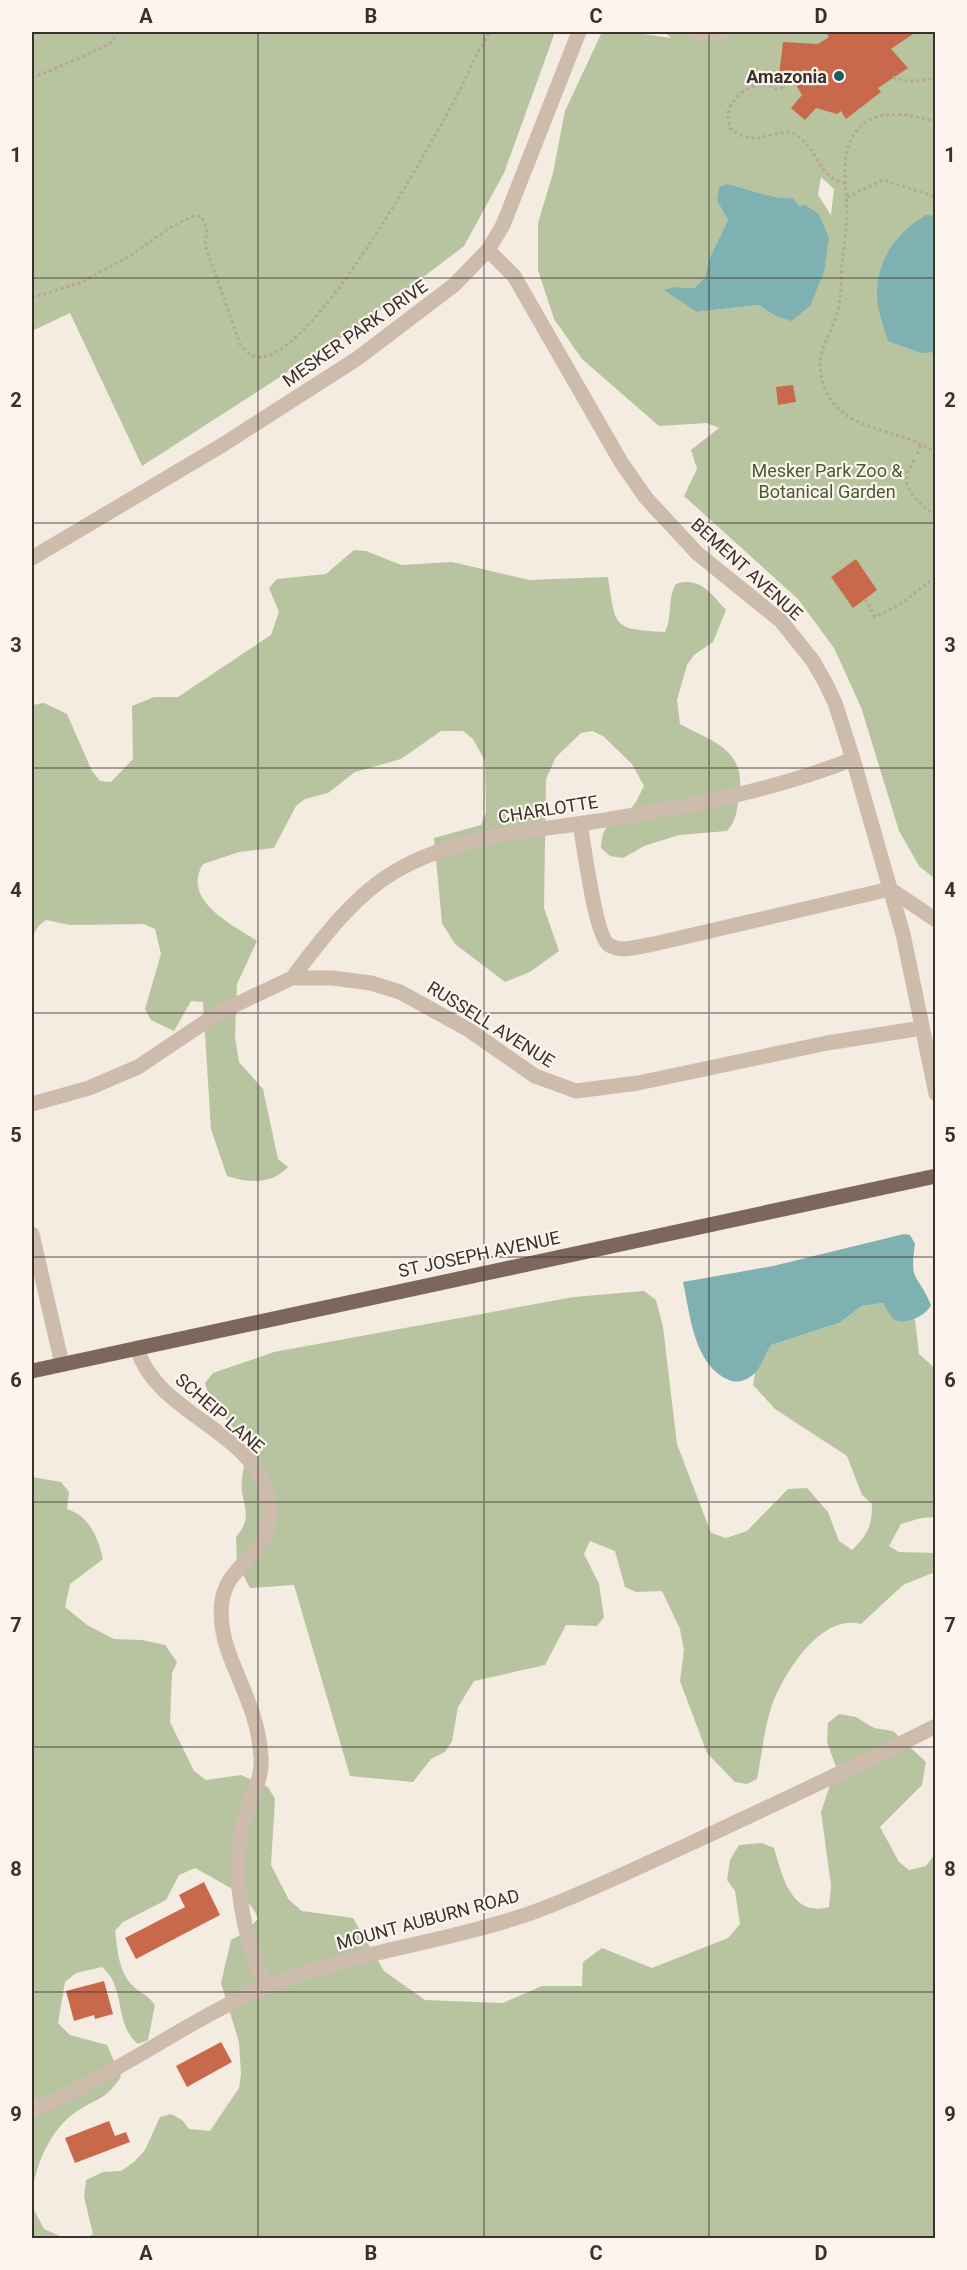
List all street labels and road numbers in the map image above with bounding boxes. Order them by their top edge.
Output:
street label: MESKER PARK DRIVE [279,275,431,391]
street label: BEMENT AVENUE [687,514,807,624]
street label: CHARLOTTE [497,791,599,827]
street label: RUSSELL AVENUE [424,977,558,1071]
street label: ST JOSEPH AVENUE [396,1227,562,1281]
street label: SCHEIP LANE [171,1369,269,1457]
street label: MOUNT AUBURN ROAD [334,1884,522,1954]

